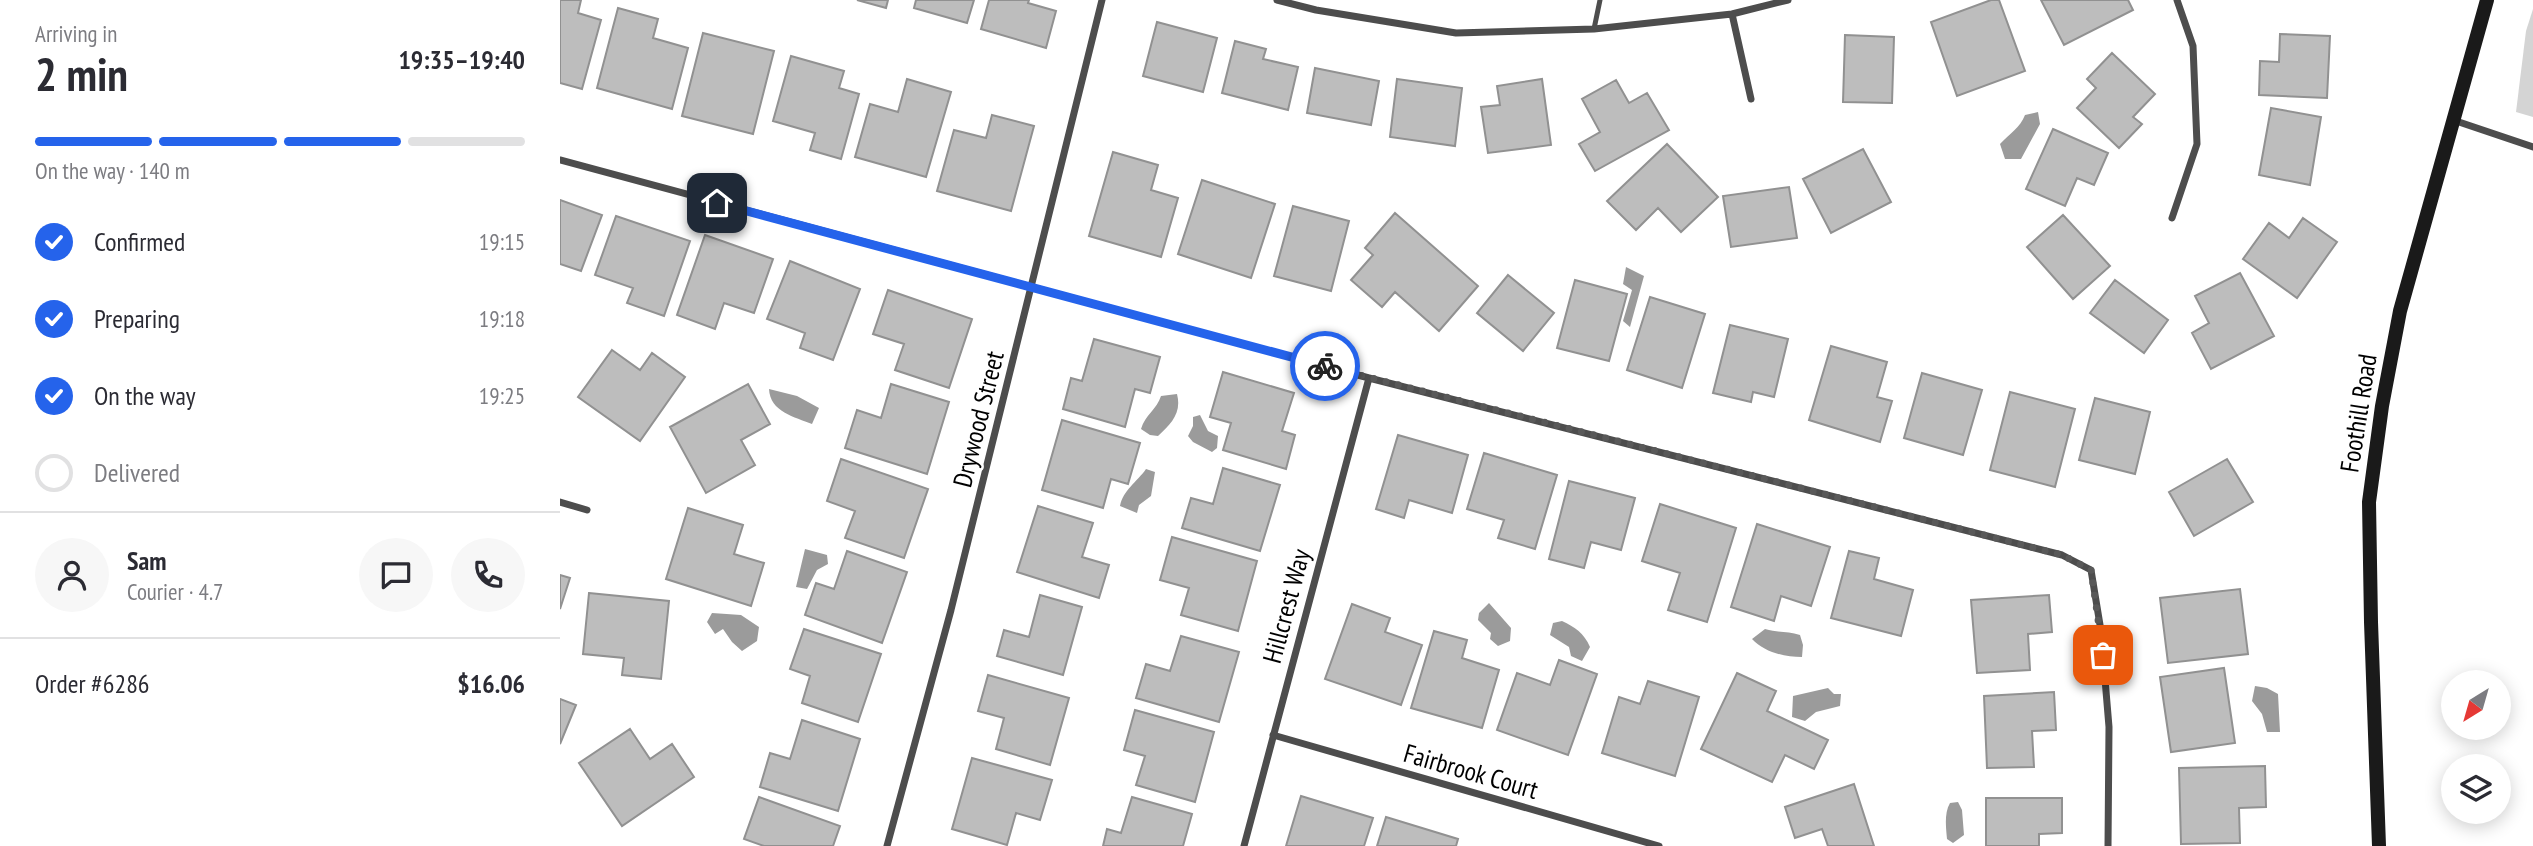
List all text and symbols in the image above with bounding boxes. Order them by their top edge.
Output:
text: Arriving in [35,19,117,48]
text: 19:35–19:40 [398,43,525,76]
text: 2 min [35,44,128,104]
text: On the way · 140 m [35,156,190,185]
pin [687,173,747,233]
icon: home [698,184,736,222]
icon: check [35,223,73,261]
text: Confirmed [94,225,185,258]
text: 19:15 [479,227,525,256]
icon: check [35,300,73,338]
text: Preparing [94,302,180,335]
text: 19:18 [479,304,525,333]
courier [1290,331,1360,401]
icon: bike [1306,347,1344,385]
street label: Drywood Street [945,348,1011,490]
street label: Foothill Road [2332,351,2384,475]
icon: check [35,377,73,415]
text: On the way [94,379,196,412]
text: 19:25 [479,381,525,410]
text: Delivered [94,456,180,489]
button: person [35,538,109,612]
button: chat [359,538,433,612]
button: phone [451,538,525,612]
text: Sam [127,544,166,577]
street label: Hillcrest Way [1255,545,1317,667]
text: Courier · 4.7 [127,577,223,606]
pin [2073,625,2133,685]
icon: bag [2084,636,2122,674]
text: Order #6286 [35,667,150,700]
text: $16.06 [457,667,525,700]
north arrow [2441,670,2511,740]
map controls [2441,670,2511,824]
street label: Fairbrook Court [1400,736,1542,806]
button: layers [2441,754,2511,824]

